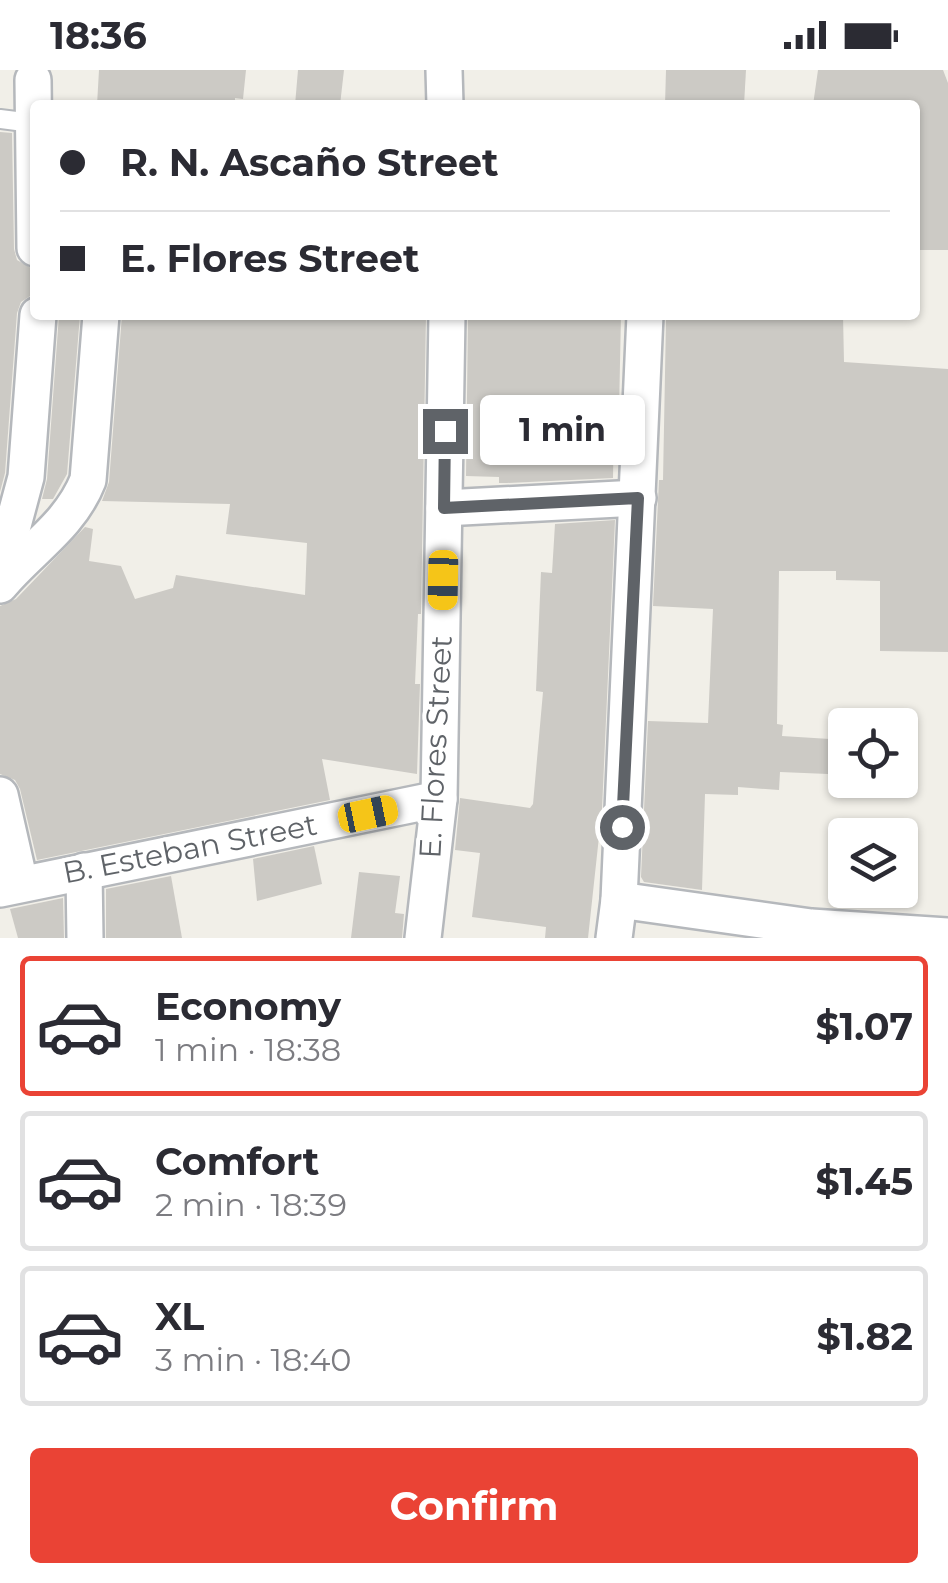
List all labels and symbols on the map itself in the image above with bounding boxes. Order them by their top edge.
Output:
callout: 1 min [480,396,645,466]
route end [423,409,468,454]
car [427,550,459,610]
street label: E. Flores Street [411,634,460,860]
car [336,793,400,835]
route start [600,805,645,850]
street label: B. Esteban Street [60,806,320,891]

